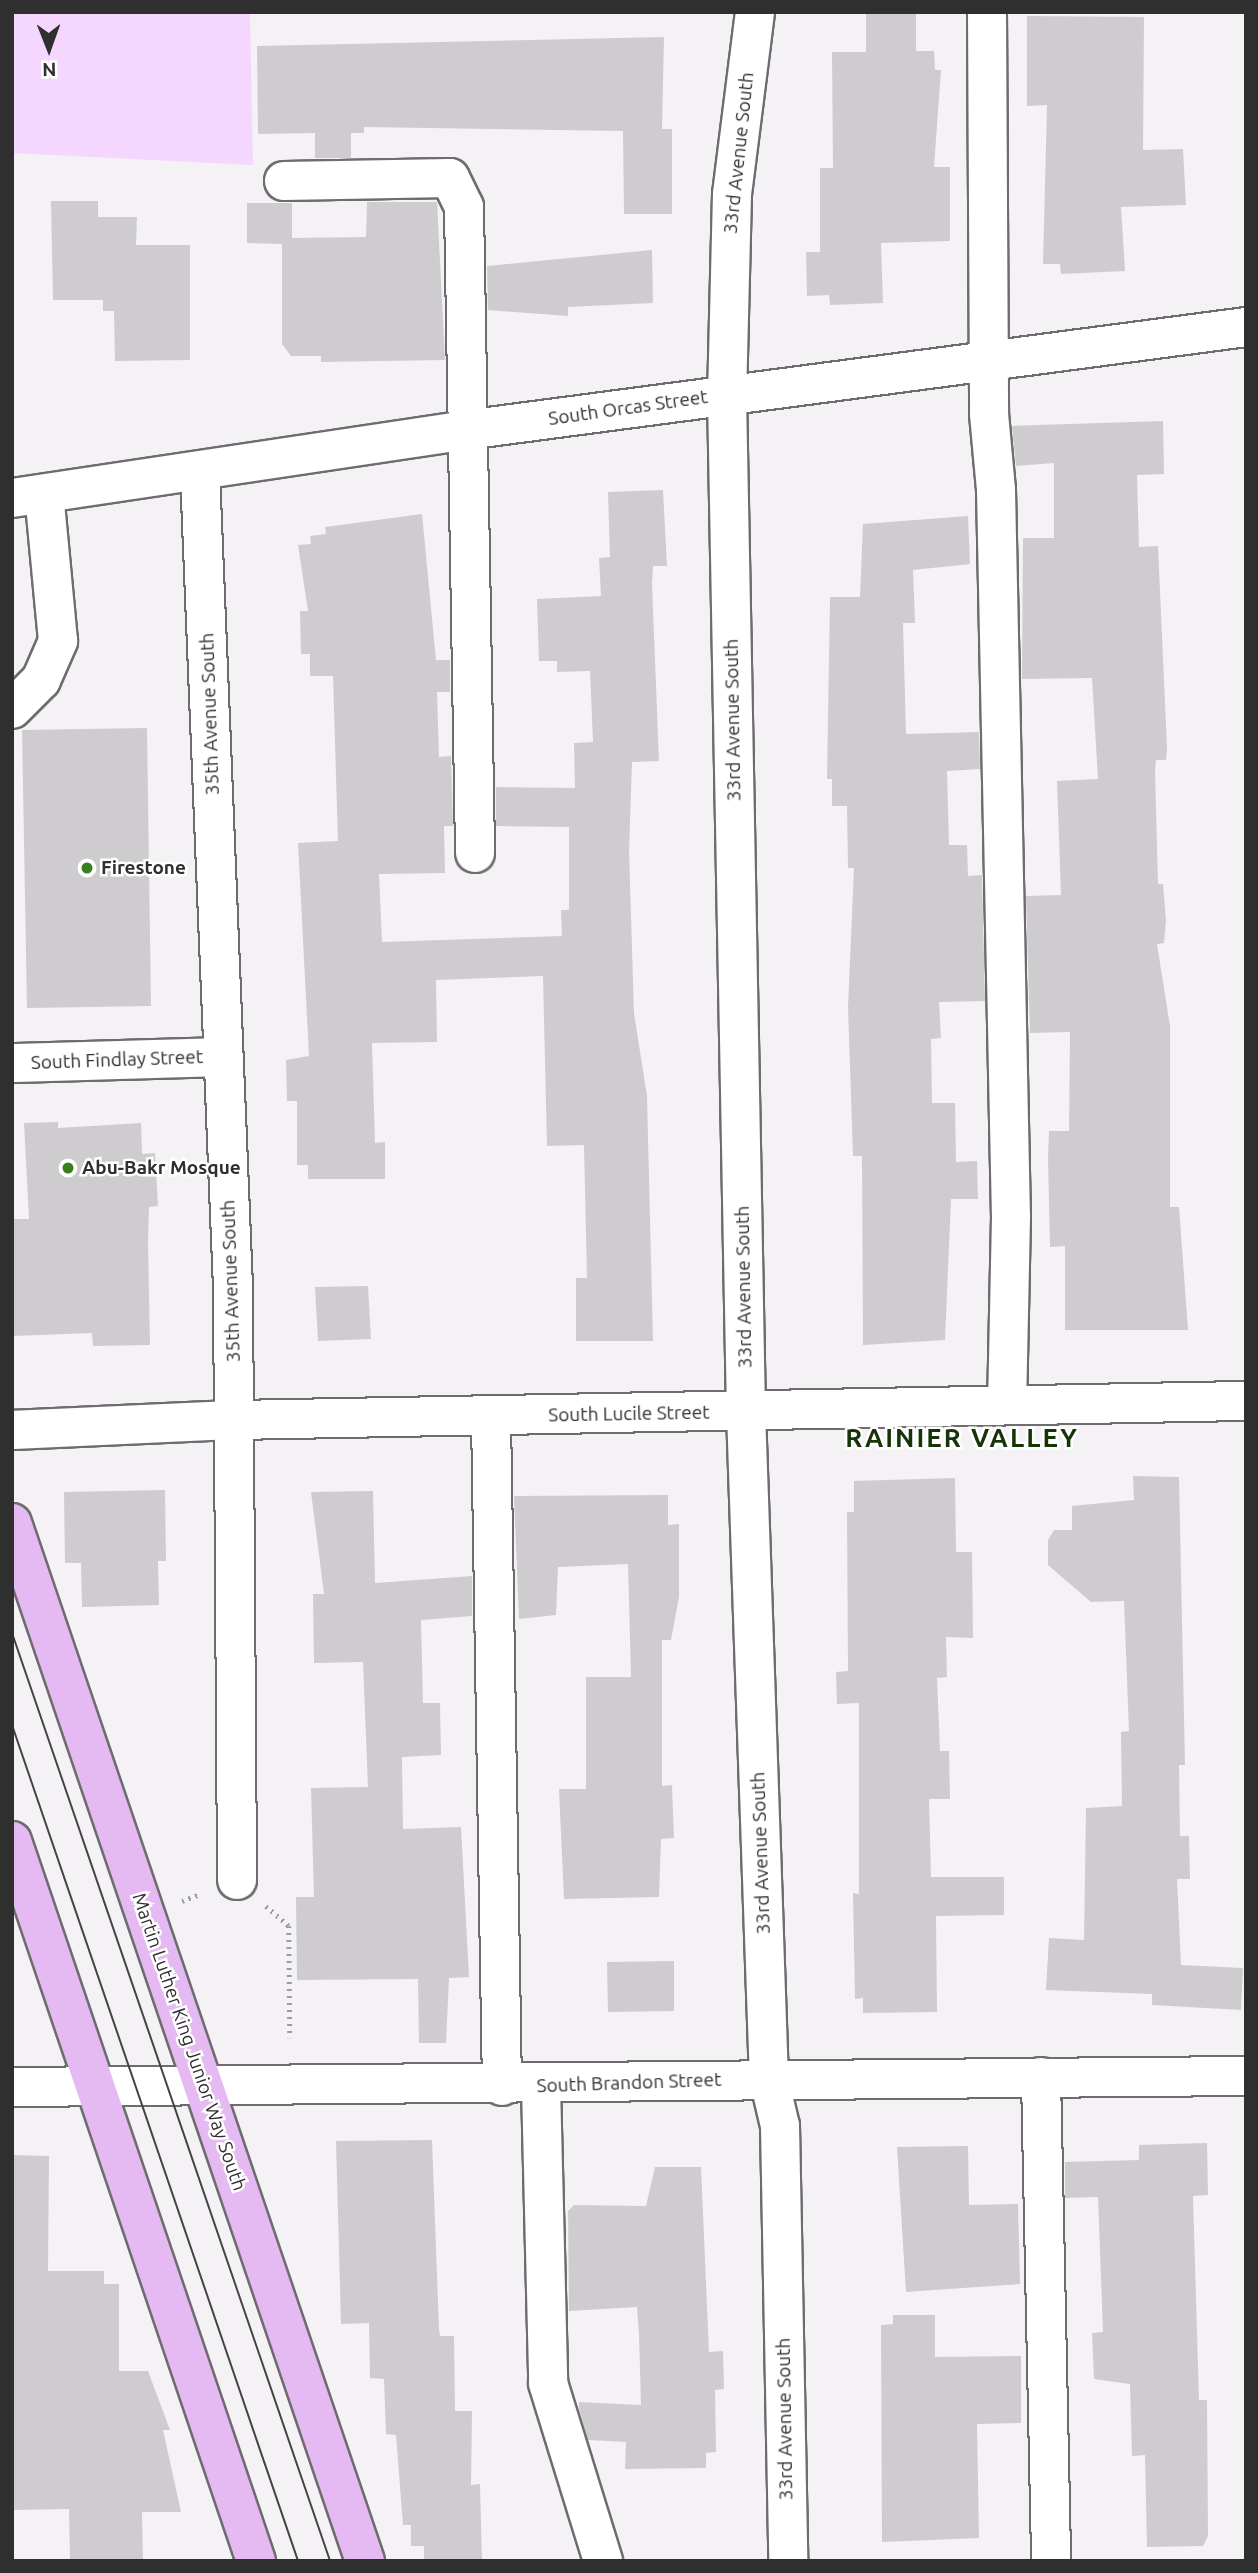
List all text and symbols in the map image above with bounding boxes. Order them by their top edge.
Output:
north arrow [14,14,84,84]
text: N [42,59,57,81]
street label: 33rd Avenue South [719,71,759,235]
street label: South Orcas Street [547,386,709,430]
street label: 35th Avenue South [196,632,224,796]
street label: 33rd Avenue South [720,638,746,802]
place label: Firestone [101,857,186,879]
marker: Firestone [79,860,95,876]
street label: South Findlay Street [30,1046,204,1074]
place label: Abu-Bakr Mosque [82,1157,241,1179]
marker: Abu-Bakr Mosque [60,1160,76,1176]
street label: 35th Avenue South [217,1199,245,1363]
street label: 33rd Avenue South [731,1205,757,1369]
street label: South Lucile Street [548,1401,710,1427]
district label: RAINIER VALLEY [847,1422,1077,1454]
street label: 33rd Avenue South [747,1771,775,1935]
street label: Martin Luther King Junior Way South [127,1890,251,2194]
street label: South Brandon Street [536,2068,722,2098]
street label: 33rd Avenue South [772,2337,798,2501]

